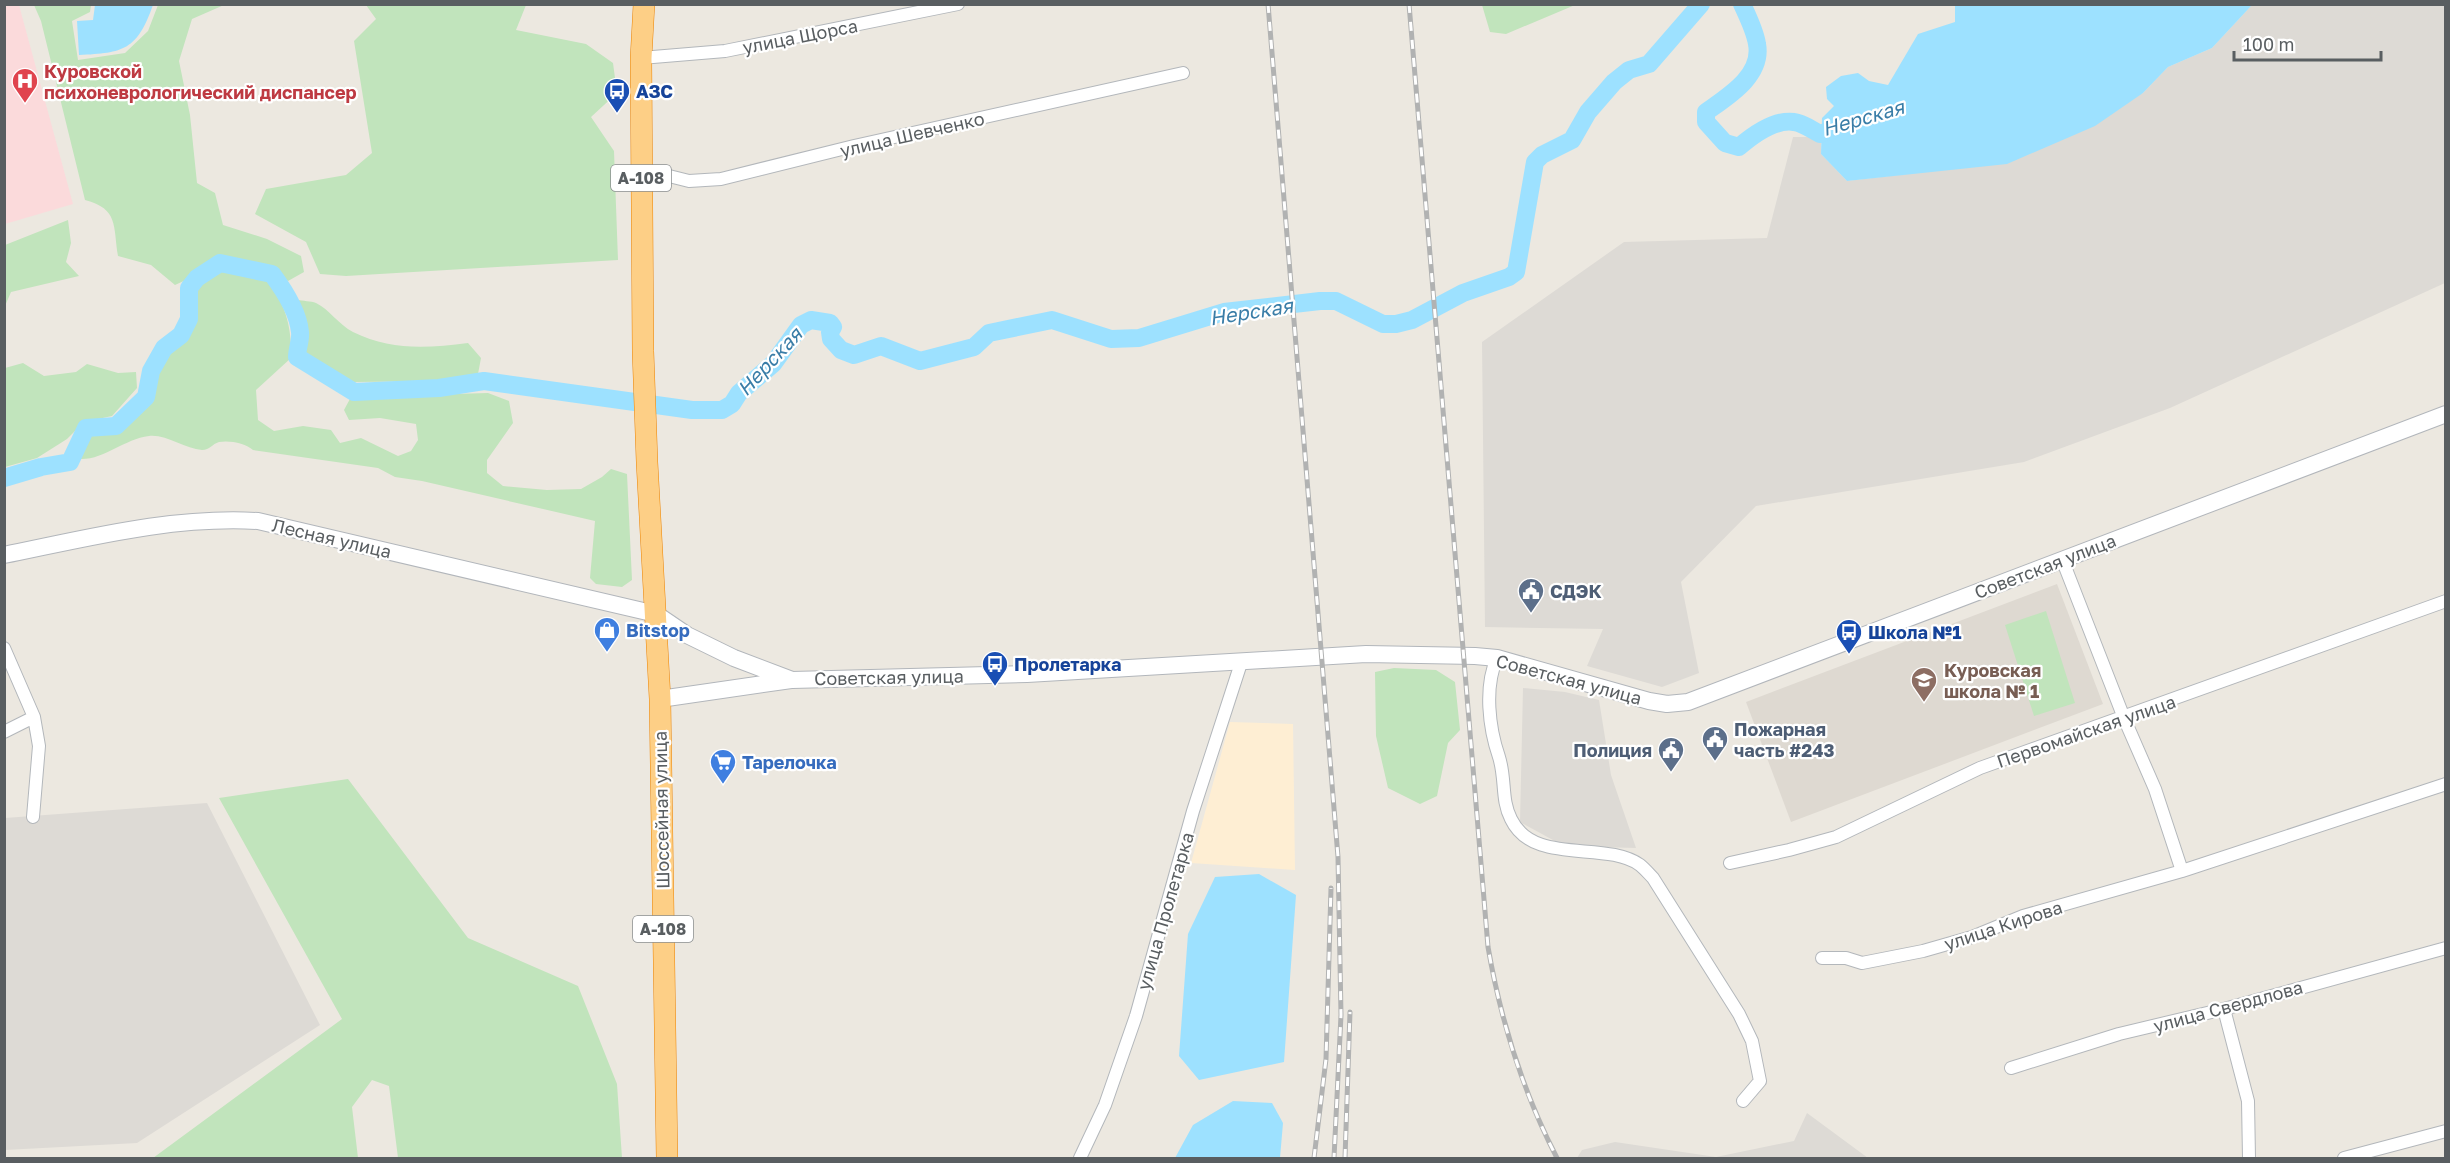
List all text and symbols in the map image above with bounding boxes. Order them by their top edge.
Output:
street label: улица Щорса [741,14,859,58]
scale bar [2234,24,2381,62]
text: 100 m [2243,33,2294,55]
place label: Куровской психоневрологический диспансер [44,60,357,103]
hospital icon: Куровской психоневрологический диспансер [10,66,40,104]
bus stop icon: АЗС [602,76,632,114]
place label: АЗС [636,80,673,102]
water label: Нерская [1819,93,1908,140]
street label: улица Шевченко [838,107,986,161]
road number: А-108 [611,165,671,191]
water label: Нерская [1208,292,1296,329]
water label: Нерская [732,321,808,400]
street label: Лесная улица [270,514,394,562]
street label: Советская улица [1971,529,2119,603]
public building icon: СДЭК [1516,576,1546,614]
place label: СДЭК [1550,580,1602,602]
shop icon: Bitstop [592,615,622,653]
bus stop icon: Школа №1 [1834,617,1864,655]
place label: Bitstop [626,619,690,641]
place label: Школа №1 [1868,621,1962,643]
bus stop icon: Пролетарка [980,649,1010,687]
street label: Советская улица [1494,649,1644,709]
place label: Пролетарка [1014,653,1121,675]
place label: Куровская школа № 1 [1944,659,2041,702]
street label: Советская улица [814,665,964,689]
school or university icon: Куровская школа № 1 [1909,665,1939,703]
street label: Первомайская улица [1994,690,2178,772]
place label: Пожарная часть #243 [1734,718,1834,761]
public building icon: Пожарная часть #243 [1700,724,1730,762]
street label: Шоссейная улица [649,731,673,889]
public building icon: Полиция [1656,735,1686,773]
place label: Полиция [1573,739,1652,761]
supermarket icon: Тарелочка [708,747,738,785]
place label: Тарелочка [742,751,837,773]
street label: улица Пролетарка [1132,829,1198,993]
street label: улица Кирова [1941,896,2065,954]
road number: А-108 [633,916,693,942]
street label: улица Свердлова [2151,975,2305,1037]

